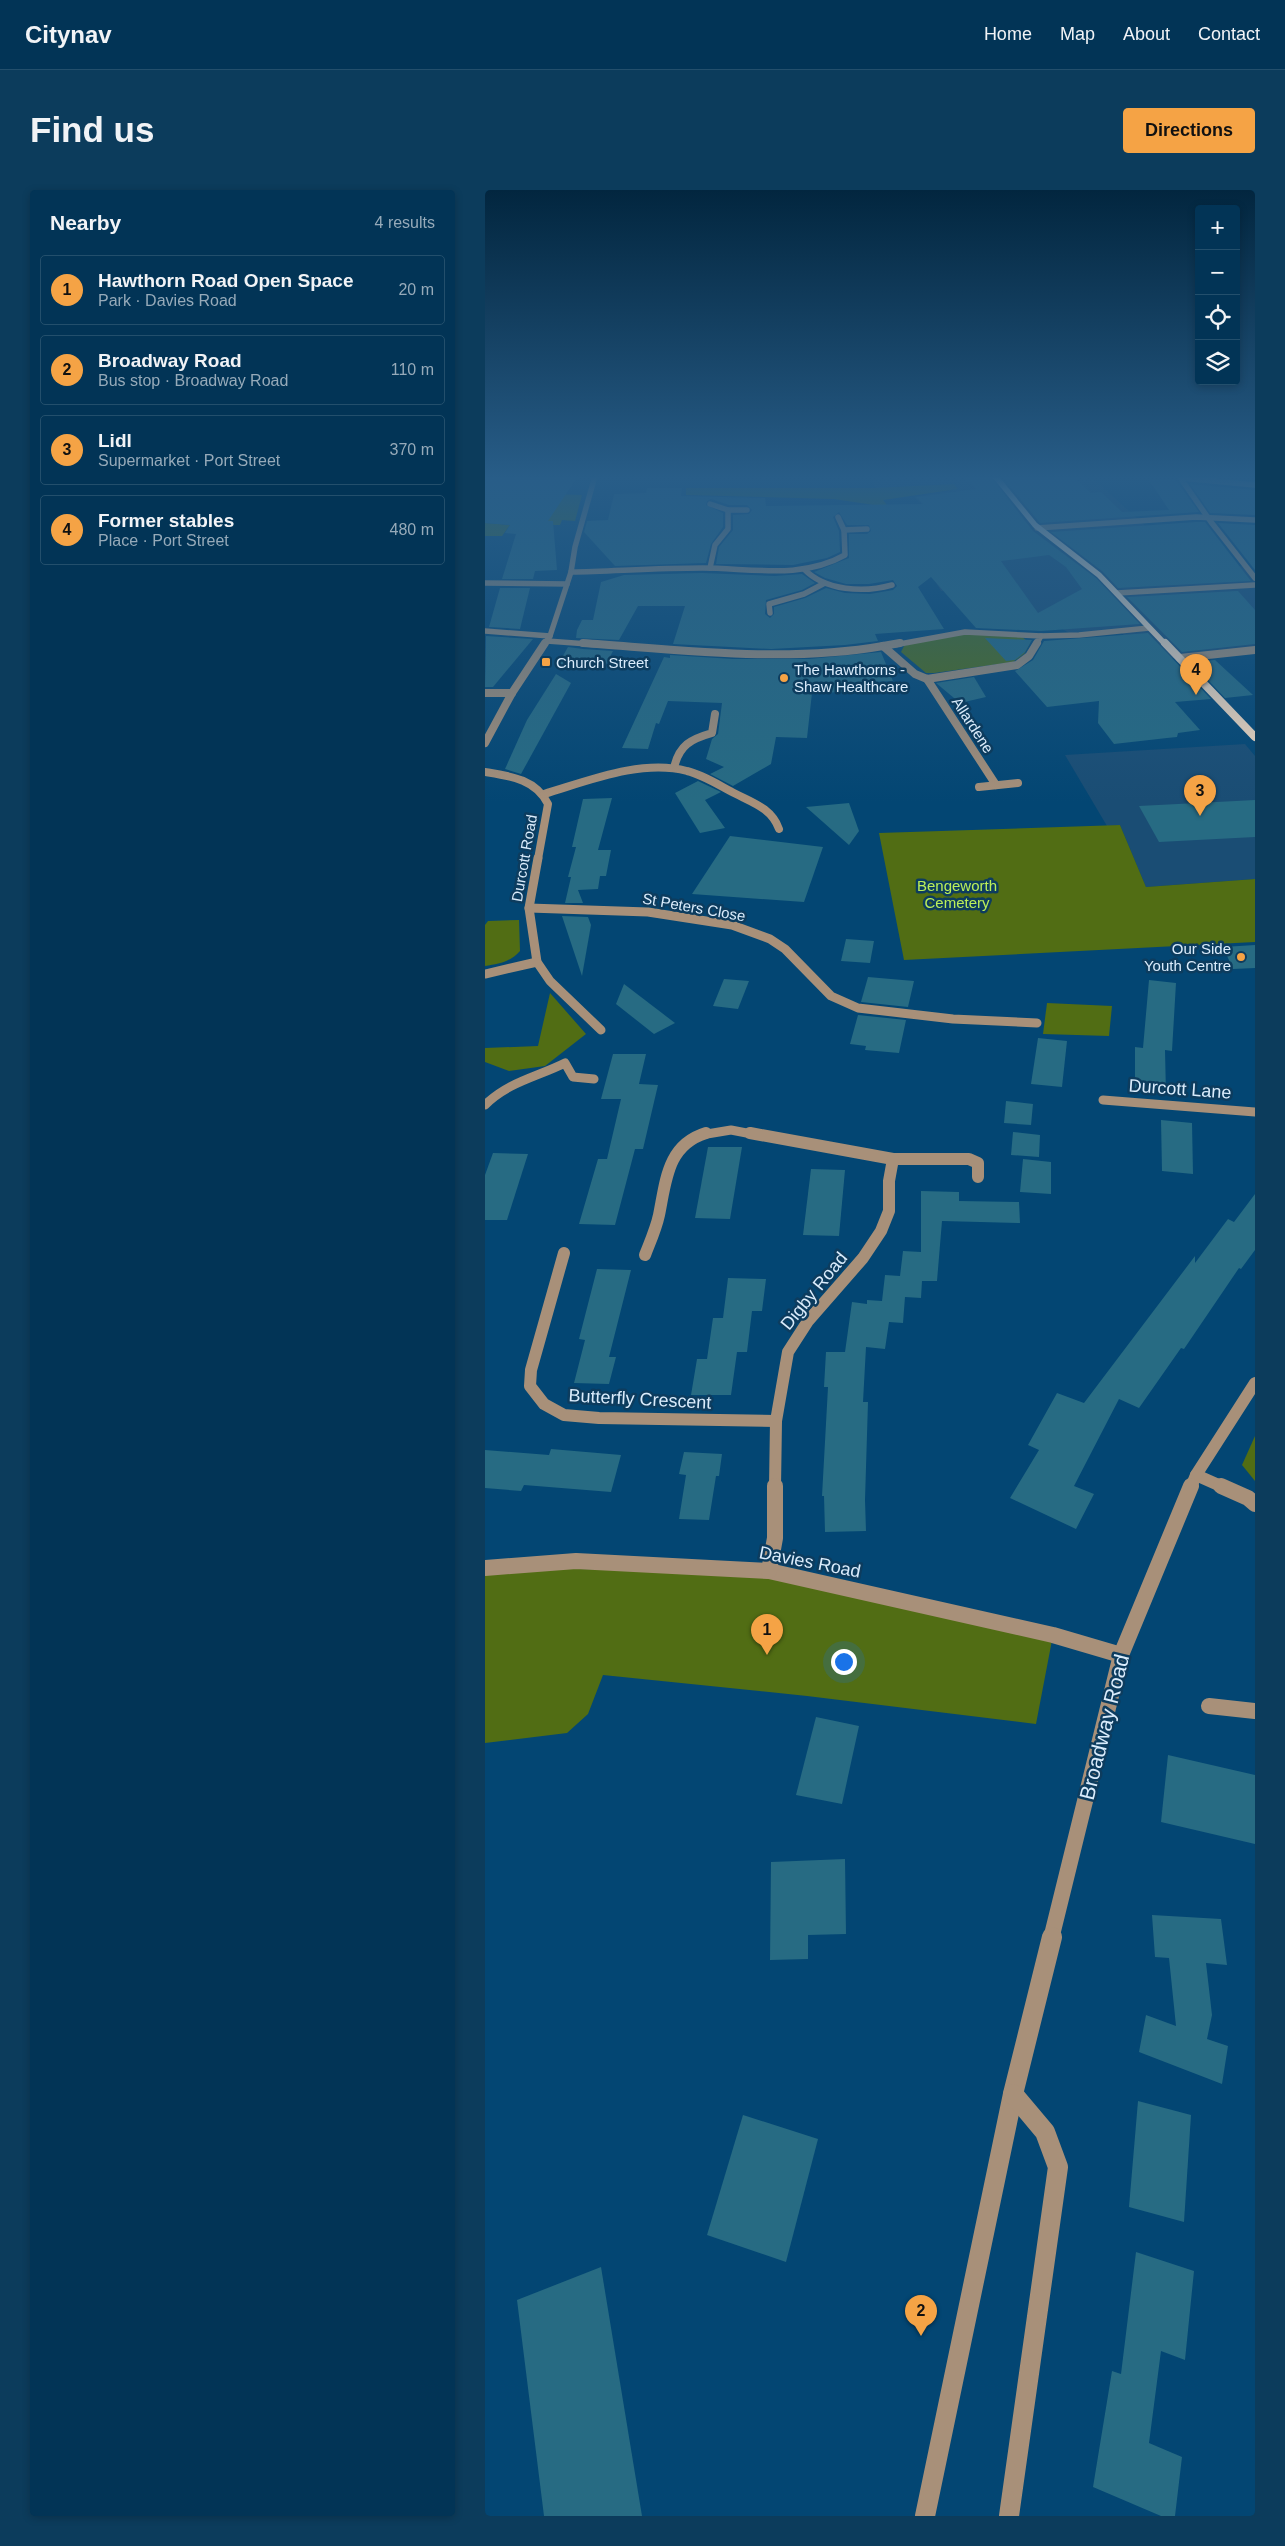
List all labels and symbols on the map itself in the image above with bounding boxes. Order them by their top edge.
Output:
place label: Church Street [556,654,649,671]
pin: 4 [1180,654,1212,695]
marker: Church Street [540,656,552,668]
place label: The Hawthorns - Shaw Healthcare [794,661,908,695]
marker: The Hawthorns - Shaw Healthcare [778,672,790,684]
street label: Allardene [949,694,997,756]
pin: 3 [1184,775,1216,816]
street label: Durcott Road [508,813,540,903]
park label: Bengeworth Cemetery [917,877,997,911]
street label: St Peters Close [641,890,747,924]
place label: Our Side Youth Centre [1144,940,1231,974]
marker: Our Side Youth Centre [1235,951,1247,963]
street label: Durcott Lane [1128,1075,1232,1103]
street label: Digby Road [777,1248,851,1334]
street label: Butterfly Crescent [568,1385,712,1413]
street label: Davies Road [758,1542,862,1582]
pin: 1 [751,1614,783,1655]
your location [831,1649,857,1675]
street label: Broadway Road [1075,1652,1133,1802]
pin: 2 [905,2295,937,2336]

